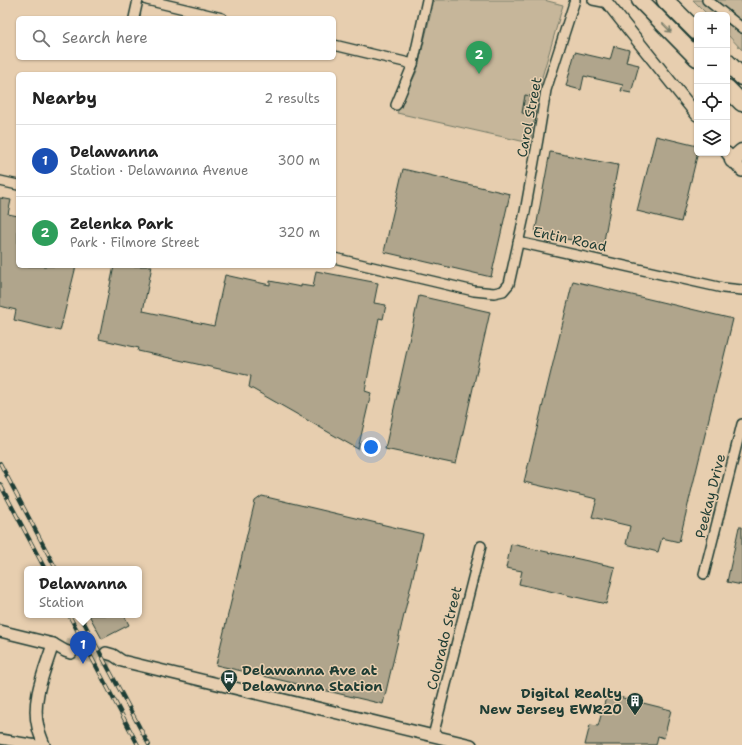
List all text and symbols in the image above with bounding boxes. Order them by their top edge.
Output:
map controls [694,12,730,156]
button: + [694,12,730,48]
search box [16,16,336,60]
one-way arrow [662,23,672,33]
icon: search [30,27,52,49]
text: Search here [62,28,148,48]
pin: 2 [466,41,492,74]
button: − [694,48,730,84]
street label: Carol Street [512,75,546,159]
button: locate [694,84,730,120]
text: Nearby [32,87,97,109]
text: 2 results [264,90,320,107]
button: layers [694,120,730,156]
text: Delawanna [70,142,158,162]
text: 1 [42,152,48,169]
text: 300 m [277,152,320,169]
text: Station · Delawanna Avenue [70,162,248,179]
text: Zelenka Park [70,214,174,234]
street label: Entin Road [531,222,609,256]
text: 2 [40,224,50,241]
text: 320 m [278,224,320,241]
text: Park · Filmore Street [70,234,199,251]
your location [361,437,381,457]
street label: Peekay Drive [691,452,729,540]
popup [24,566,142,618]
text: Delawanna [39,574,127,594]
street label: Colorado Street [422,584,466,692]
text: Station [39,594,84,611]
pin: 1 [70,631,96,664]
place label: Delawanna Ave at Delawanna Station [242,661,383,695]
bus stop icon: Delawanna Ave at Delawanna Station [219,668,239,693]
place label: Digital Realty New Jersey EWR20 [479,684,622,718]
building icon: Digital Realty New Jersey EWR20 [625,691,645,716]

